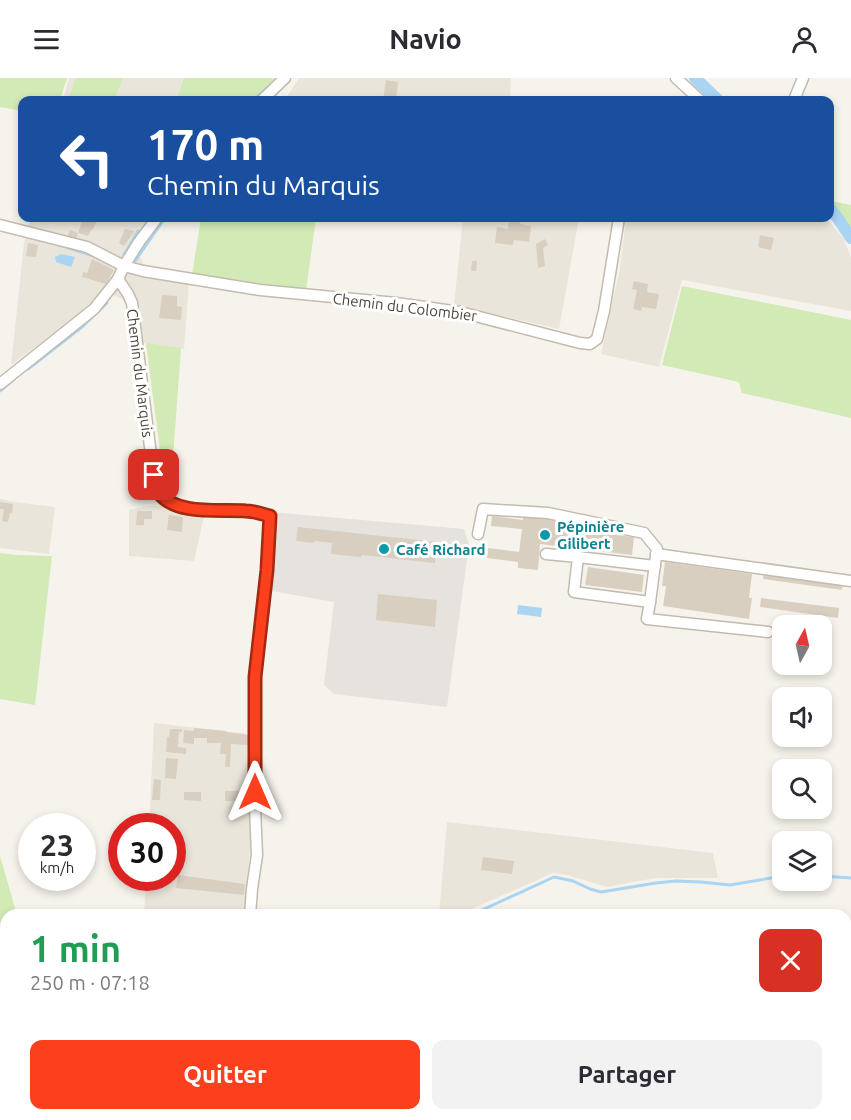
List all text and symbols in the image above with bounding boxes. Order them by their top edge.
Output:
icon: menu [30,23,63,56]
icon: person [788,23,821,56]
text: Navio [389,24,462,54]
icon: left [48,120,126,198]
text: 170 m [147,121,264,168]
text: Chemin du Marquis [147,170,380,200]
street label: Chemin du Colombier [332,290,478,324]
street label: Chemin du Marquis [124,308,156,438]
pin [128,449,179,500]
icon: arrive [137,458,170,491]
place label: Pépinière Gilibert [557,518,624,552]
marker: Pépinière Gilibert [538,528,552,542]
place label: Café Richard [396,541,485,558]
marker: Café Richard [377,542,391,556]
north arrow [772,615,832,675]
map controls [772,615,832,891]
button: sound [772,687,832,747]
button: search [772,759,832,819]
position arrow [223,760,287,824]
speed limit sign: 30 [108,813,186,891]
text: 23 [40,828,74,862]
button: layers [772,831,832,891]
text: km/h [40,859,74,876]
text: 1 min [30,928,121,969]
button: close [759,929,822,992]
text: 250 m · 07:18 [30,971,150,994]
button: Quitter [30,1040,420,1109]
button: Partager [432,1040,822,1109]

